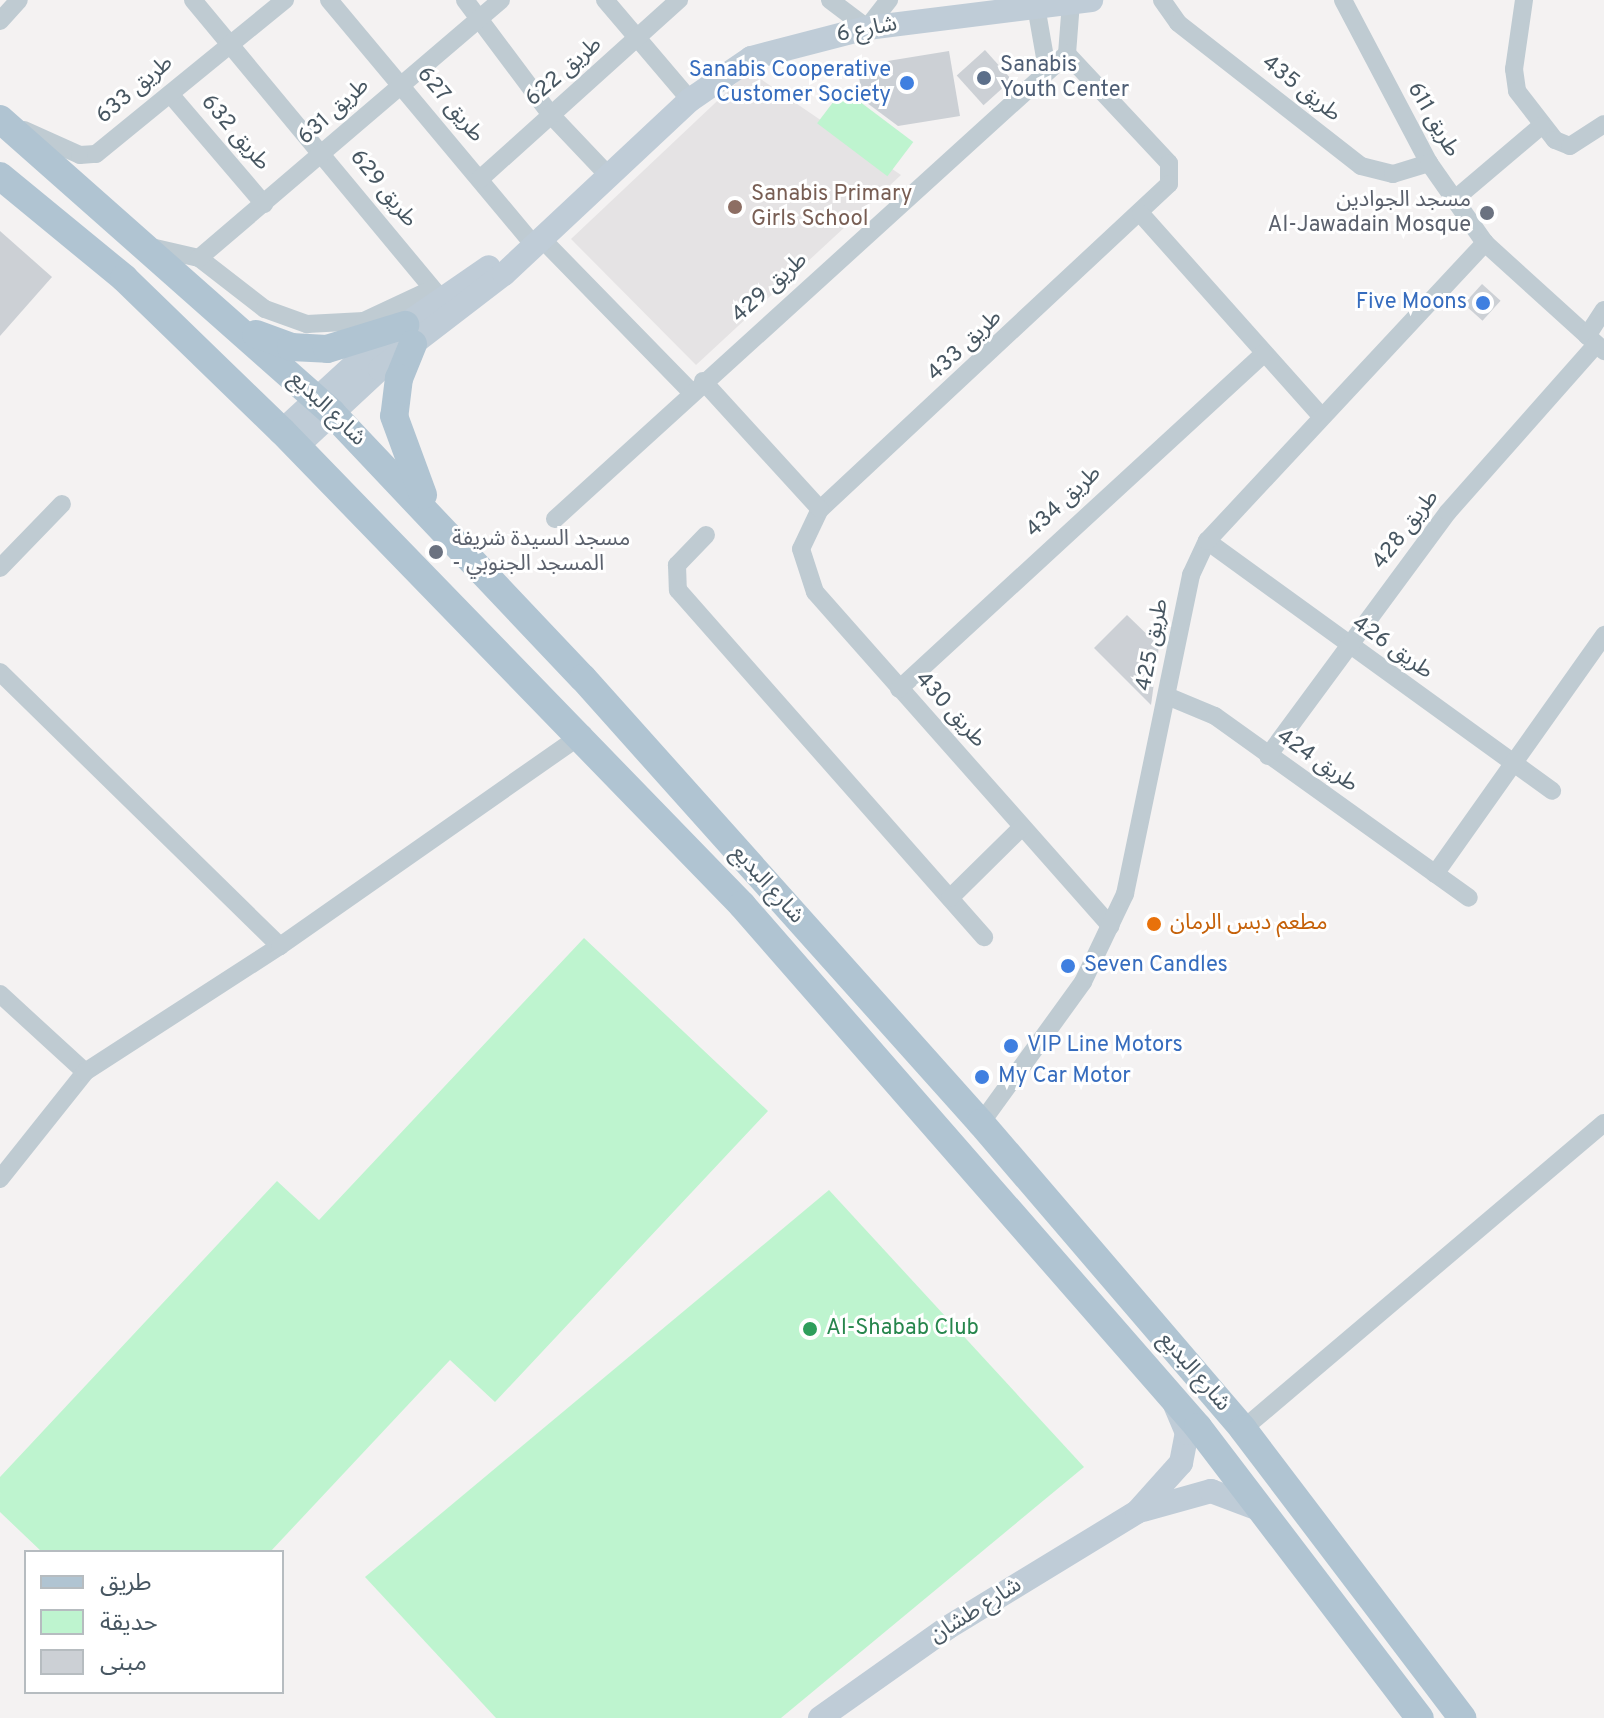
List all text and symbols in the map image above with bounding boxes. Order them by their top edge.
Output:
street label: شارع 6 [834,11,900,49]
street label: طريق 622 [520,32,608,112]
street label: طريق 633 [91,50,179,130]
street label: طريق 435 [1256,50,1346,128]
place label: Sanabis Youth Center [1000,52,1129,104]
place label: Sanabis Cooperative Customer Society [689,57,891,108]
street label: طريق 627 [411,62,489,148]
marker: Sanabis Youth Center [975,69,993,87]
street label: طريق 631 [293,73,375,151]
marker: Sanabis Cooperative Customer Society [898,74,916,92]
street label: طريق 611 [1401,78,1465,162]
street label: طريق 632 [195,90,275,176]
street label: طريق 629 [344,145,422,233]
place label: Sanabis Primary Girls School [751,181,912,232]
place label: مسجد الجوادين Al-Jawadain Mosque [1268,187,1471,238]
marker: Sanabis Primary Girls School [726,198,744,216]
marker: مسجد الجوادين Al-Jawadain Mosque [1478,204,1496,222]
street label: طريق 429 [727,247,813,329]
place label: Five Moons [1356,290,1467,316]
marker: Five Moons [1474,294,1492,312]
street label: طريق 433 [922,305,1008,387]
street label: شارع البديع [283,366,371,452]
street label: طريق 434 [1021,461,1107,543]
street label: طريق 428 [1367,485,1445,575]
place label: مسجد السيدة شريفة - المسجد الجنوبي [452,526,630,578]
marker: مسجد السيدة شريفة - المسجد الجنوبي [427,543,445,561]
street label: طريق 425 [1131,597,1175,693]
street label: طريق 426 [1346,611,1438,685]
street label: طريق 430 [909,667,991,753]
street label: طريق 424 [1271,724,1363,798]
street label: شارع البديع [725,840,809,930]
place label: مطعم دبس الرمان [1170,911,1327,937]
marker: مطعم دبس الرمان [1145,915,1163,933]
place label: Seven Candles [1084,953,1228,979]
marker: Seven Candles [1059,957,1077,975]
place label: VIP Line Motors [1027,1033,1183,1059]
marker: VIP Line Motors [1002,1037,1020,1055]
place label: My Car Motor [998,1064,1131,1090]
marker: My Car Motor [973,1068,991,1086]
place label: Al-Shabab Club [826,1316,979,1342]
marker: Al-Shabab Club [801,1320,819,1338]
street label: شارع البديع [1152,1327,1236,1417]
legend [24,1550,284,1694]
text: طريق [100,1569,152,1599]
street label: شارع طشان [925,1572,1027,1650]
text: حديقة [100,1609,158,1639]
text: مبنى [100,1649,147,1679]

